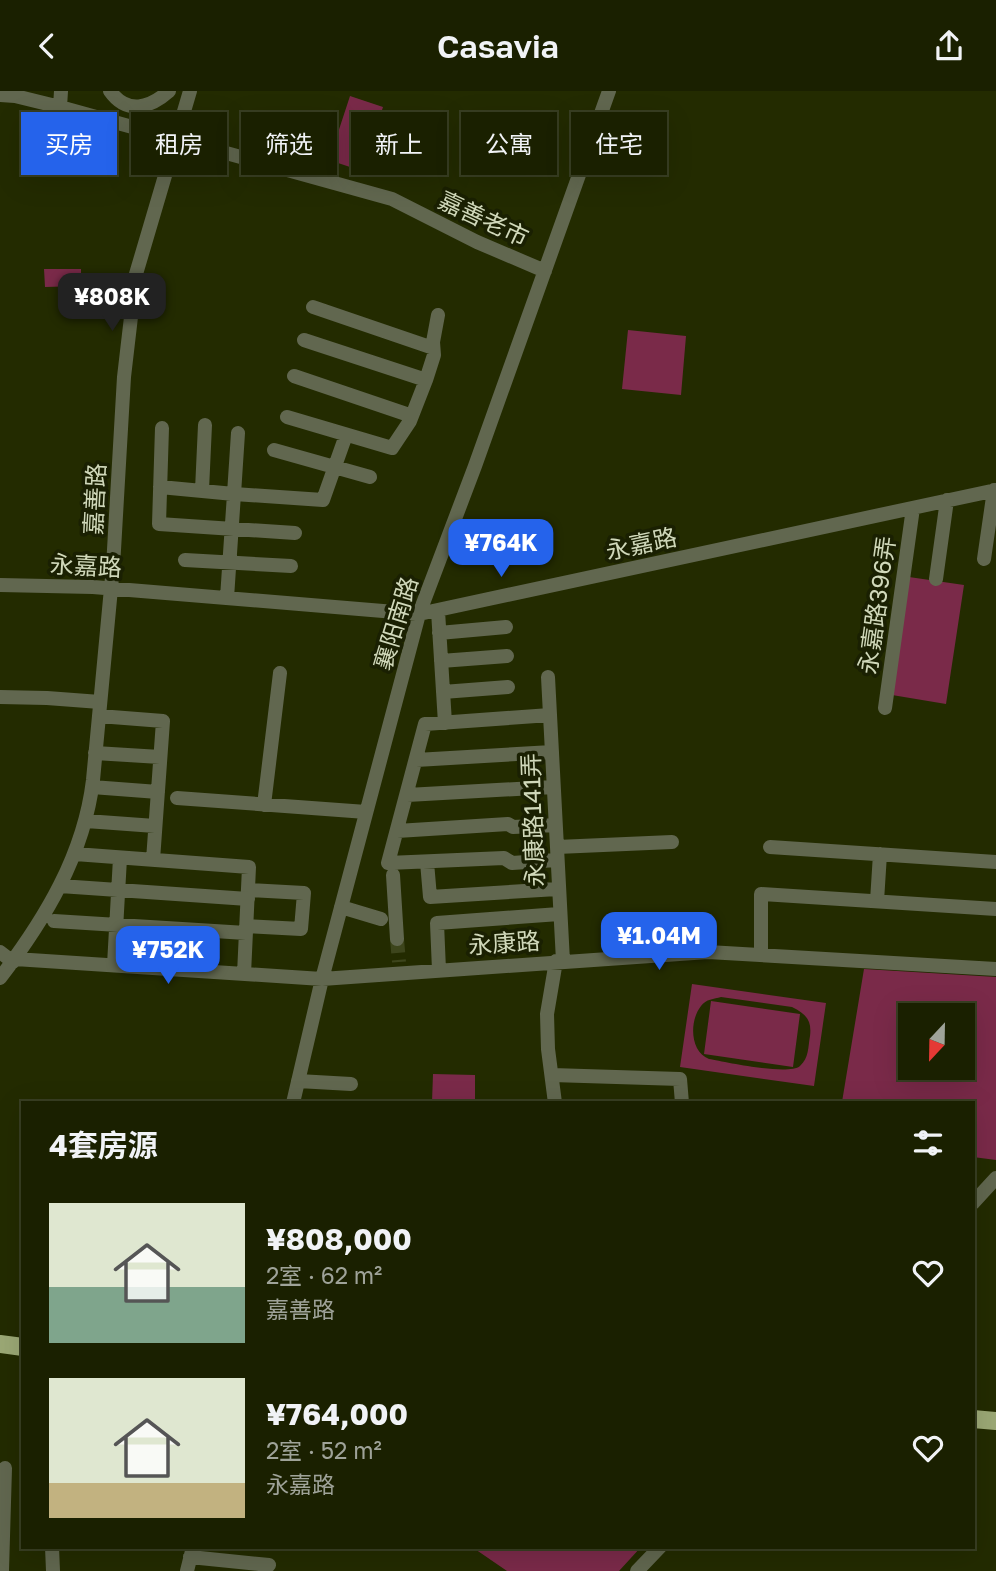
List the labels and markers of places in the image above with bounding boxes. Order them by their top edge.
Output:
pin: ¥808K [63,273,161,333]
pin: ¥764K [452,519,550,579]
pin: ¥1.04M [602,913,716,972]
pin: ¥752K [119,927,217,986]

